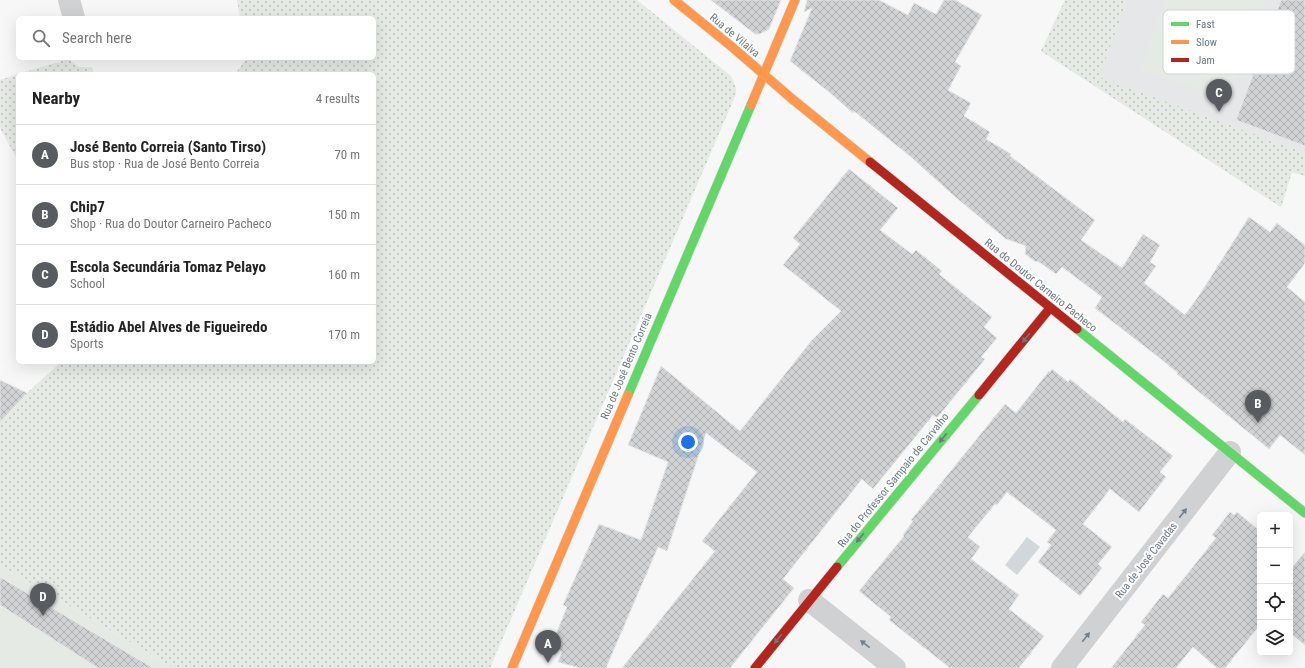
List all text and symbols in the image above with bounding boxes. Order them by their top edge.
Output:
legend [1163,10,1295,74]
street label: Rua de Vilalva [707,11,762,60]
search box [16,16,376,60]
text: Fast [1196,18,1215,31]
icon: search [30,27,52,49]
text: Search here [62,29,132,47]
text: Slow [1196,36,1217,49]
text: Jam [1196,54,1215,67]
pin: C [1206,79,1232,112]
text: Nearby [32,88,80,108]
text: 4 results [316,91,360,106]
text: José Bento Correia (Santo Tirso) [70,138,266,156]
text: A [41,147,49,162]
text: 70 m [334,147,360,162]
text: Bus stop · Rua de José Bento Correia [70,156,259,171]
text: Chip7 [70,198,105,216]
text: B [41,207,49,222]
text: 150 m [328,207,360,222]
text: Shop · Rua do Doutor Carneiro Pacheco [70,216,271,231]
street label: Rua do Doutor Carneiro Pacheco [982,236,1100,335]
text: Escola Secundária Tomaz Pelayo [70,258,266,276]
text: C [41,267,49,282]
text: 160 m [328,267,360,282]
text: School [70,276,105,291]
street label: Rua de José Bento Correia [598,311,655,421]
text: Estádio Abel Alves de Figueiredo [70,318,267,336]
text: D [41,327,49,342]
text: 170 m [328,327,360,342]
one-way arrow [1021,332,1030,343]
text: Sports [70,336,104,351]
pin: B [1245,390,1271,423]
street label: Rua do Professor Sampaio de Carvalho [835,410,952,550]
your location [678,432,698,452]
one-way arrow [939,433,948,444]
one-way arrow [1178,507,1187,518]
map controls [1257,512,1293,656]
button: + [1257,512,1293,548]
street label: Rua de José Cavadas [1113,520,1180,601]
one-way arrow [856,533,865,544]
button: − [1257,548,1293,584]
pin: D [30,583,56,616]
button: locate [1257,584,1293,620]
button: layers [1257,620,1293,656]
pin: A [535,630,561,663]
one-way arrow [1081,632,1090,643]
one-way arrow [774,634,783,645]
one-way arrow [859,640,870,648]

